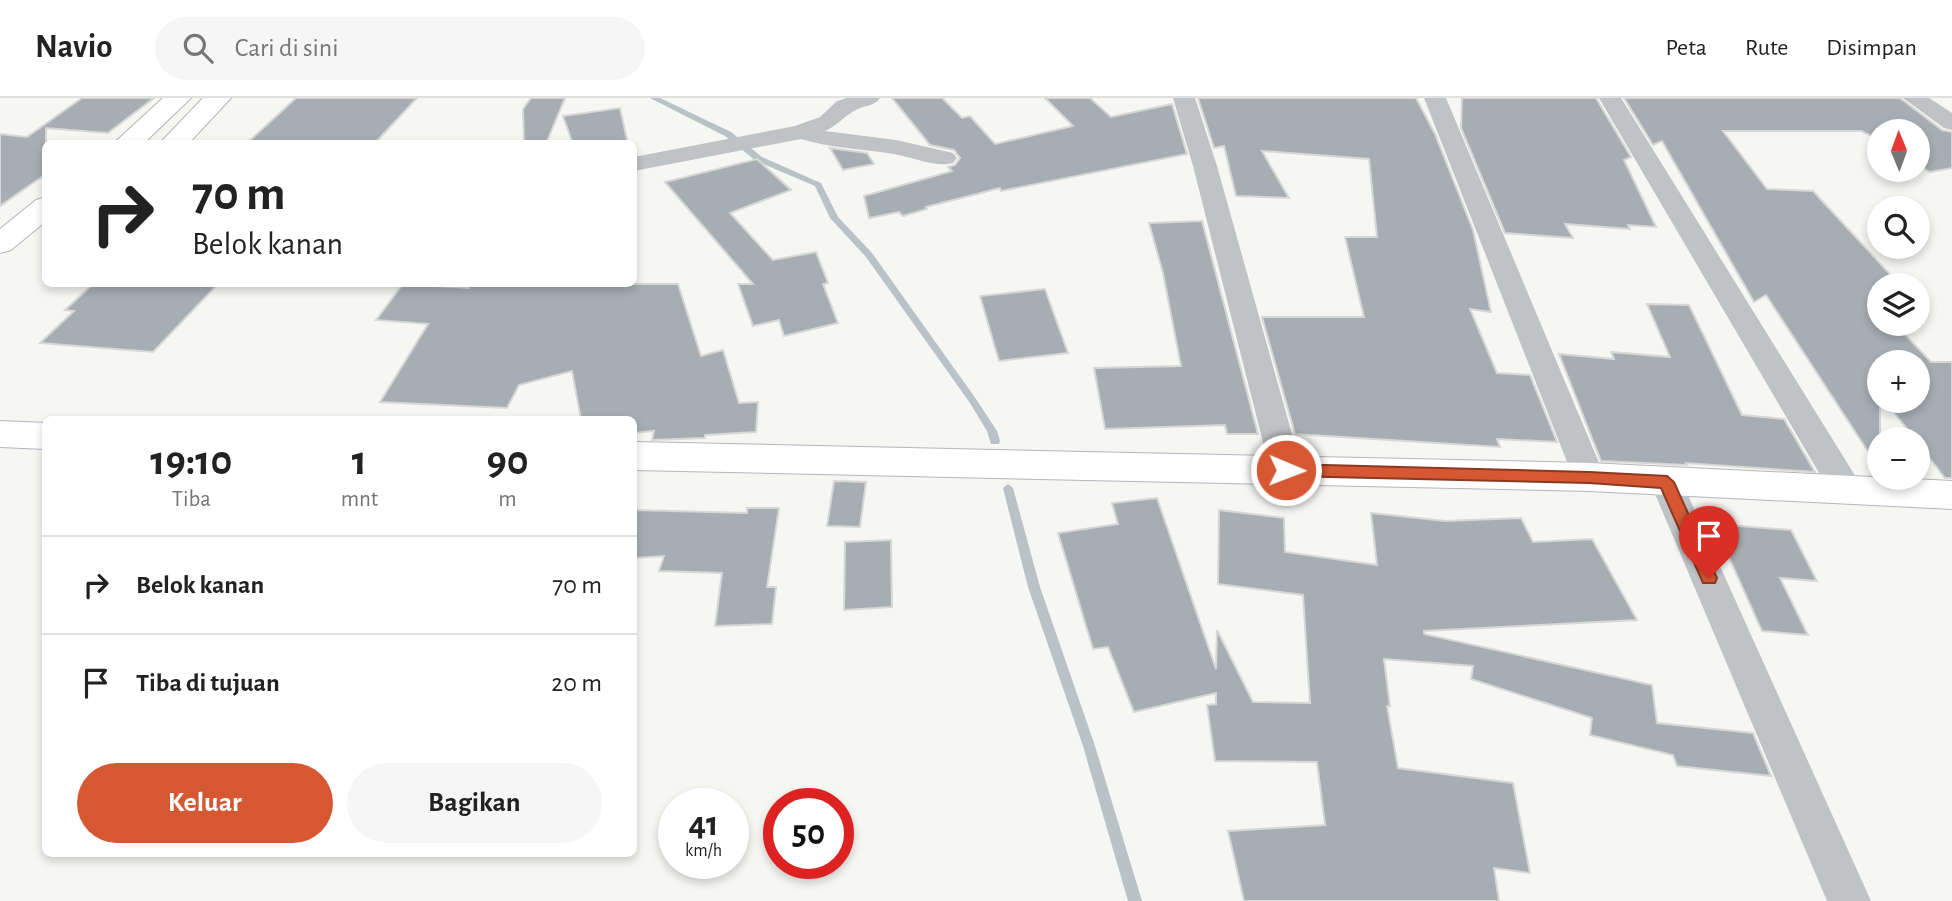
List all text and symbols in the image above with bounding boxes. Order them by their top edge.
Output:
search box [155,17,645,80]
icon: search [179,29,217,67]
text: Navio [35,31,113,64]
text: Cari di sini [235,35,339,61]
text: Peta [1666,36,1707,60]
text: Rute [1745,36,1788,60]
text: Disimpan [1826,36,1917,60]
north arrow [1867,119,1930,182]
map controls [1867,119,1930,490]
icon: right [77,168,168,259]
text: 70 m [192,170,286,219]
button: search [1867,196,1930,259]
text: Belok kanan [192,228,343,260]
button: layers [1867,273,1930,336]
button: + [1867,350,1930,413]
button: − [1867,427,1930,490]
position arrow [1249,433,1323,507]
text: 19:10 [150,440,232,482]
text: 1 [352,440,367,482]
text: 90 [486,440,529,482]
text: Tiba [172,488,211,511]
text: mnt [341,488,378,511]
text: m [498,488,517,511]
pin [1679,506,1739,578]
icon: arrive [1690,517,1728,555]
icon: right [77,566,115,604]
text: Belok kanan [136,572,264,598]
text: 70 m [552,572,602,598]
icon: arrive [77,664,115,702]
text: Tiba di tujuan [136,670,280,696]
text: 20 m [551,670,602,696]
button: Keluar [77,763,333,843]
button: Bagikan [347,763,602,843]
speed limit sign: 50 [763,788,854,879]
text: 41 [688,807,719,842]
text: km/h [685,842,722,860]

